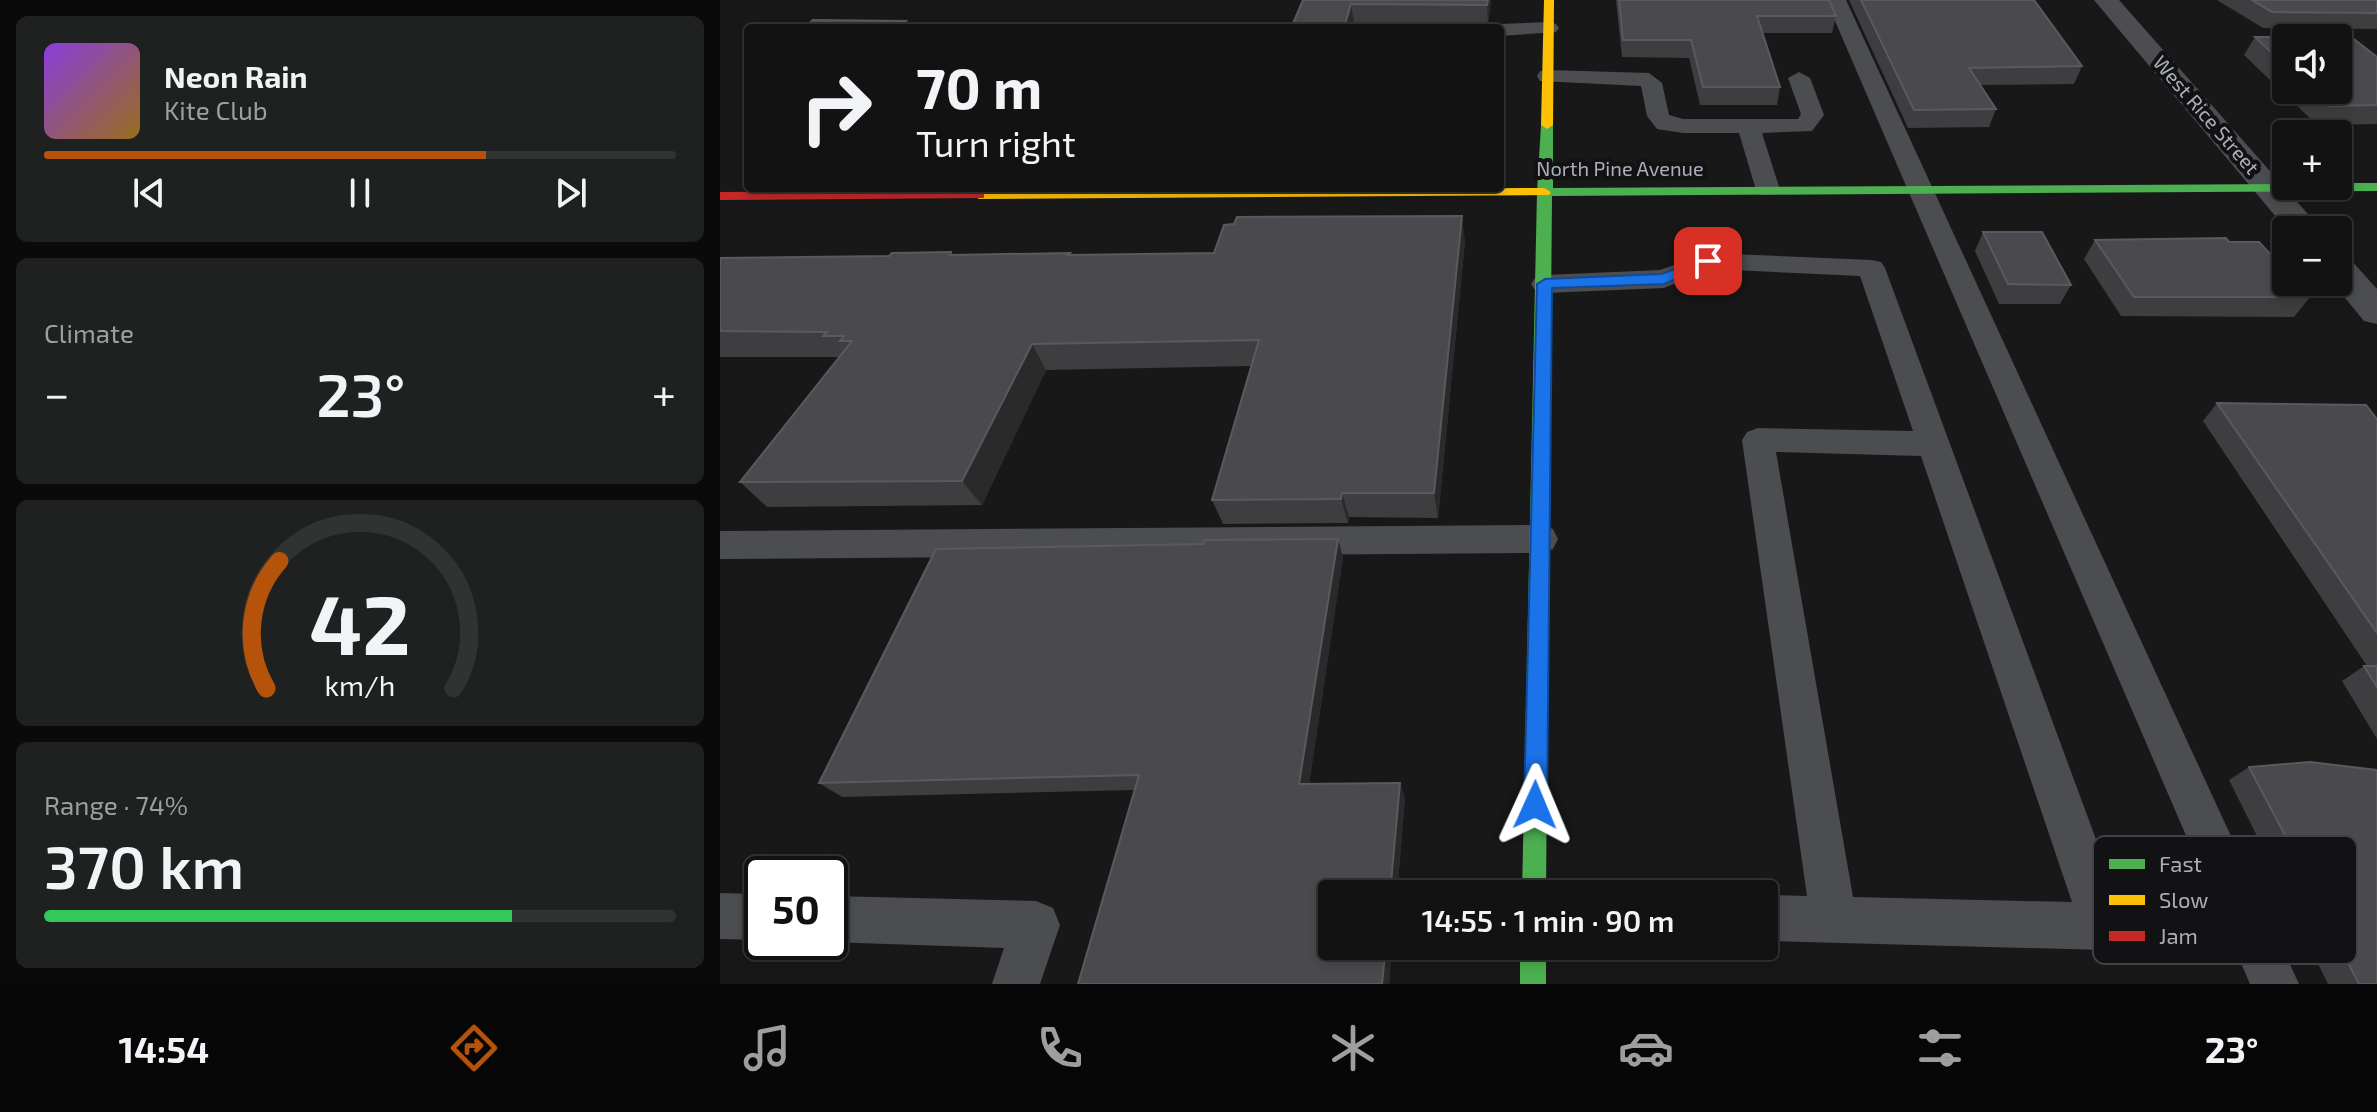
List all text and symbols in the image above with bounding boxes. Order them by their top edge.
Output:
map controls [2272,24,2352,296]
button: sound [2272,24,2352,104]
street label: West Rice Street [2149,50,2265,179]
text: 70 m [916,53,1042,120]
icon: right [784,56,888,160]
text: Neon Rain [164,58,308,94]
text: Kite Club [164,94,268,125]
button: + [2272,120,2352,200]
text: Turn right [916,121,1076,164]
street label: North Pine Avenue [1536,156,1704,180]
icon: previous [127,171,171,215]
icon: pause [338,171,382,215]
icon: next [549,171,593,215]
button: − [2272,216,2352,296]
pin [1674,227,1742,295]
icon: arrive [1686,239,1730,283]
text: Climate [44,317,134,348]
text: 23° [316,357,405,429]
text: − [44,366,70,419]
text: + [652,366,676,419]
text: 42 [309,572,411,672]
text: km/h [325,667,395,702]
position arrow [1493,763,1577,847]
text: Range · 74% [44,789,188,820]
text: 370 km [44,829,244,901]
legend [2093,836,2357,964]
text: Fast [2159,850,2202,876]
speed limit sign: 50 [744,856,848,960]
text: Slow [2159,886,2208,912]
text: 14:55 · 1 min · 90 m [1422,902,1674,938]
text: Jam [2159,922,2198,948]
icon: directions [446,1020,502,1076]
icon: music [739,1020,795,1076]
icon: phone [1032,1020,1088,1076]
icon: climate [1325,1020,1381,1076]
icon: car [1618,1020,1674,1076]
icon: filters [1912,1020,1968,1076]
text: 14:54 [119,1027,209,1070]
text: 23° [2205,1027,2258,1070]

